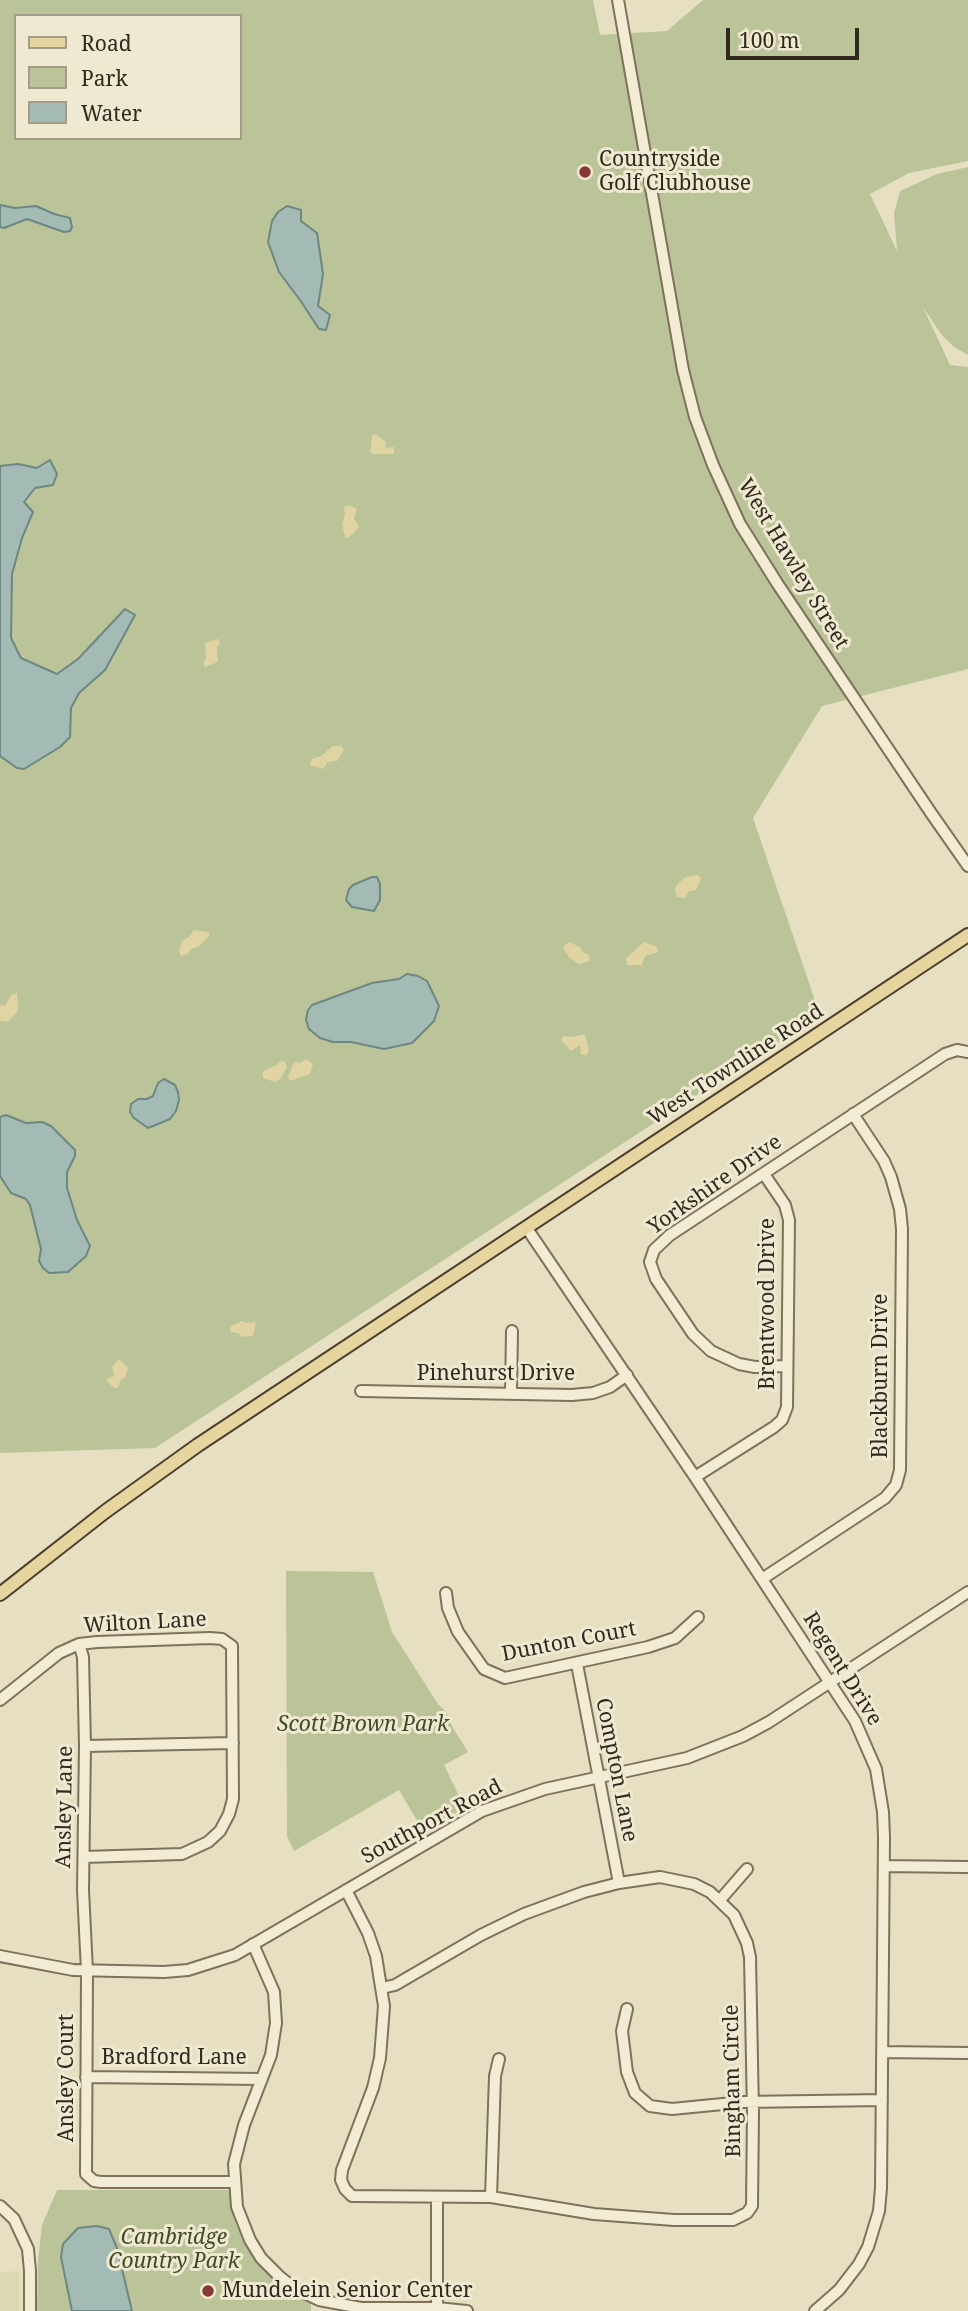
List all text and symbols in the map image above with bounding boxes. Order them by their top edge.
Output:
legend [14,14,242,140]
scale bar [730,14,863,58]
text: 100 m [739,26,800,54]
text: Road [81,29,132,57]
text: Park [81,64,128,92]
text: Water [81,99,142,127]
place label: Countryside Golf Clubhouse [599,147,751,197]
marker: Countryside Golf Clubhouse [577,164,593,180]
street label: West Hawley Street [732,474,854,654]
street label: West Townline Road [644,999,828,1131]
street label: Yorkshire Drive [643,1130,787,1240]
street label: Brentwood Drive [755,1218,781,1390]
street label: Blackburn Drive [868,1293,894,1459]
street label: Pinehurst Drive [417,1361,575,1387]
street label: Wilton Lane [83,1607,207,1639]
street label: Regent Drive [797,1608,887,1730]
street label: Dunton Court [500,1617,638,1667]
street label: Compton Lane [590,1696,642,1844]
park label: Scott Brown Park [277,1712,449,1738]
street label: Ansley Lane [51,1746,79,1868]
street label: Southport Road [357,1774,507,1870]
street label: Bingham Circle [719,2004,747,2158]
street label: Ansley Court [54,2014,80,2142]
street label: Bradford Lane [101,2045,247,2071]
park label: Cambridge Country Park [108,2225,240,2275]
place label: Mundelein Senior Center [222,2278,473,2304]
marker: Mundelein Senior Center [200,2283,216,2299]

